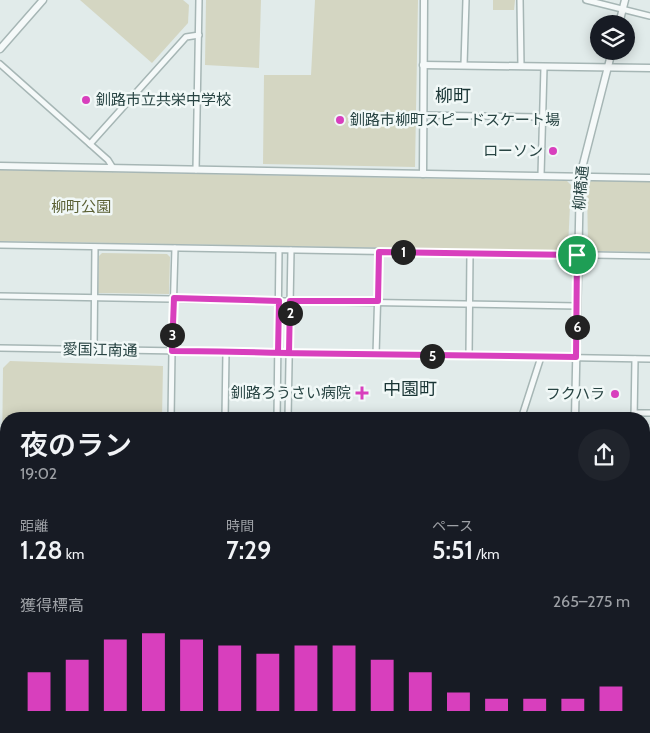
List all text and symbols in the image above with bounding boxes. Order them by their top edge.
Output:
map controls [590,15,635,60]
button: layers [590,15,635,60]
district label: 柳町 [435,85,471,107]
place label: 釧路市立共栄中学校 [96,91,231,109]
marker: 釧路市立共栄中学校 [80,94,92,106]
place label: 釧路市柳町スピードスケート場 [350,111,560,129]
marker: 釧路市柳町スピードスケート場 [334,114,346,126]
place label: ローソン [483,142,543,160]
marker: ローソン [547,145,559,157]
street label: 柳橋通 [570,165,592,211]
park label: 柳町公園 [51,198,111,216]
pin [556,234,598,276]
pin: 1 [390,240,416,264]
icon: arrive [563,241,591,269]
text: 1 [401,243,406,261]
pin: 2 [278,300,302,326]
text: 2 [287,304,294,322]
pin: 6 [564,314,590,340]
text: 6 [574,318,581,336]
pin: 3 [160,322,184,348]
text: 3 [169,326,176,344]
street label: 愛国江南通 [62,340,138,360]
pin: 5 [420,344,444,368]
text: 5 [429,347,436,365]
district label: 中園町 [383,378,437,400]
place label: 釧路ろうさい病院 [231,384,351,402]
place label: フクハラ [546,385,605,403]
marker: 釧路ろうさい病院 [355,386,369,400]
marker: フクハラ [609,388,621,400]
text: 夜のラン [20,428,132,462]
button: share [578,429,630,481]
text: 19:02 [20,464,57,483]
text: 距離 [20,517,48,535]
text: 時間 [226,517,254,535]
text: ペース [432,517,473,535]
text: 1.28 [20,535,63,565]
text: 7:29 [226,535,271,565]
text: 5:51 [432,535,473,565]
text: km [63,545,84,563]
text: /km [473,545,499,563]
text: 265–275 m [553,592,630,611]
text: 獲得標高 [20,596,84,615]

